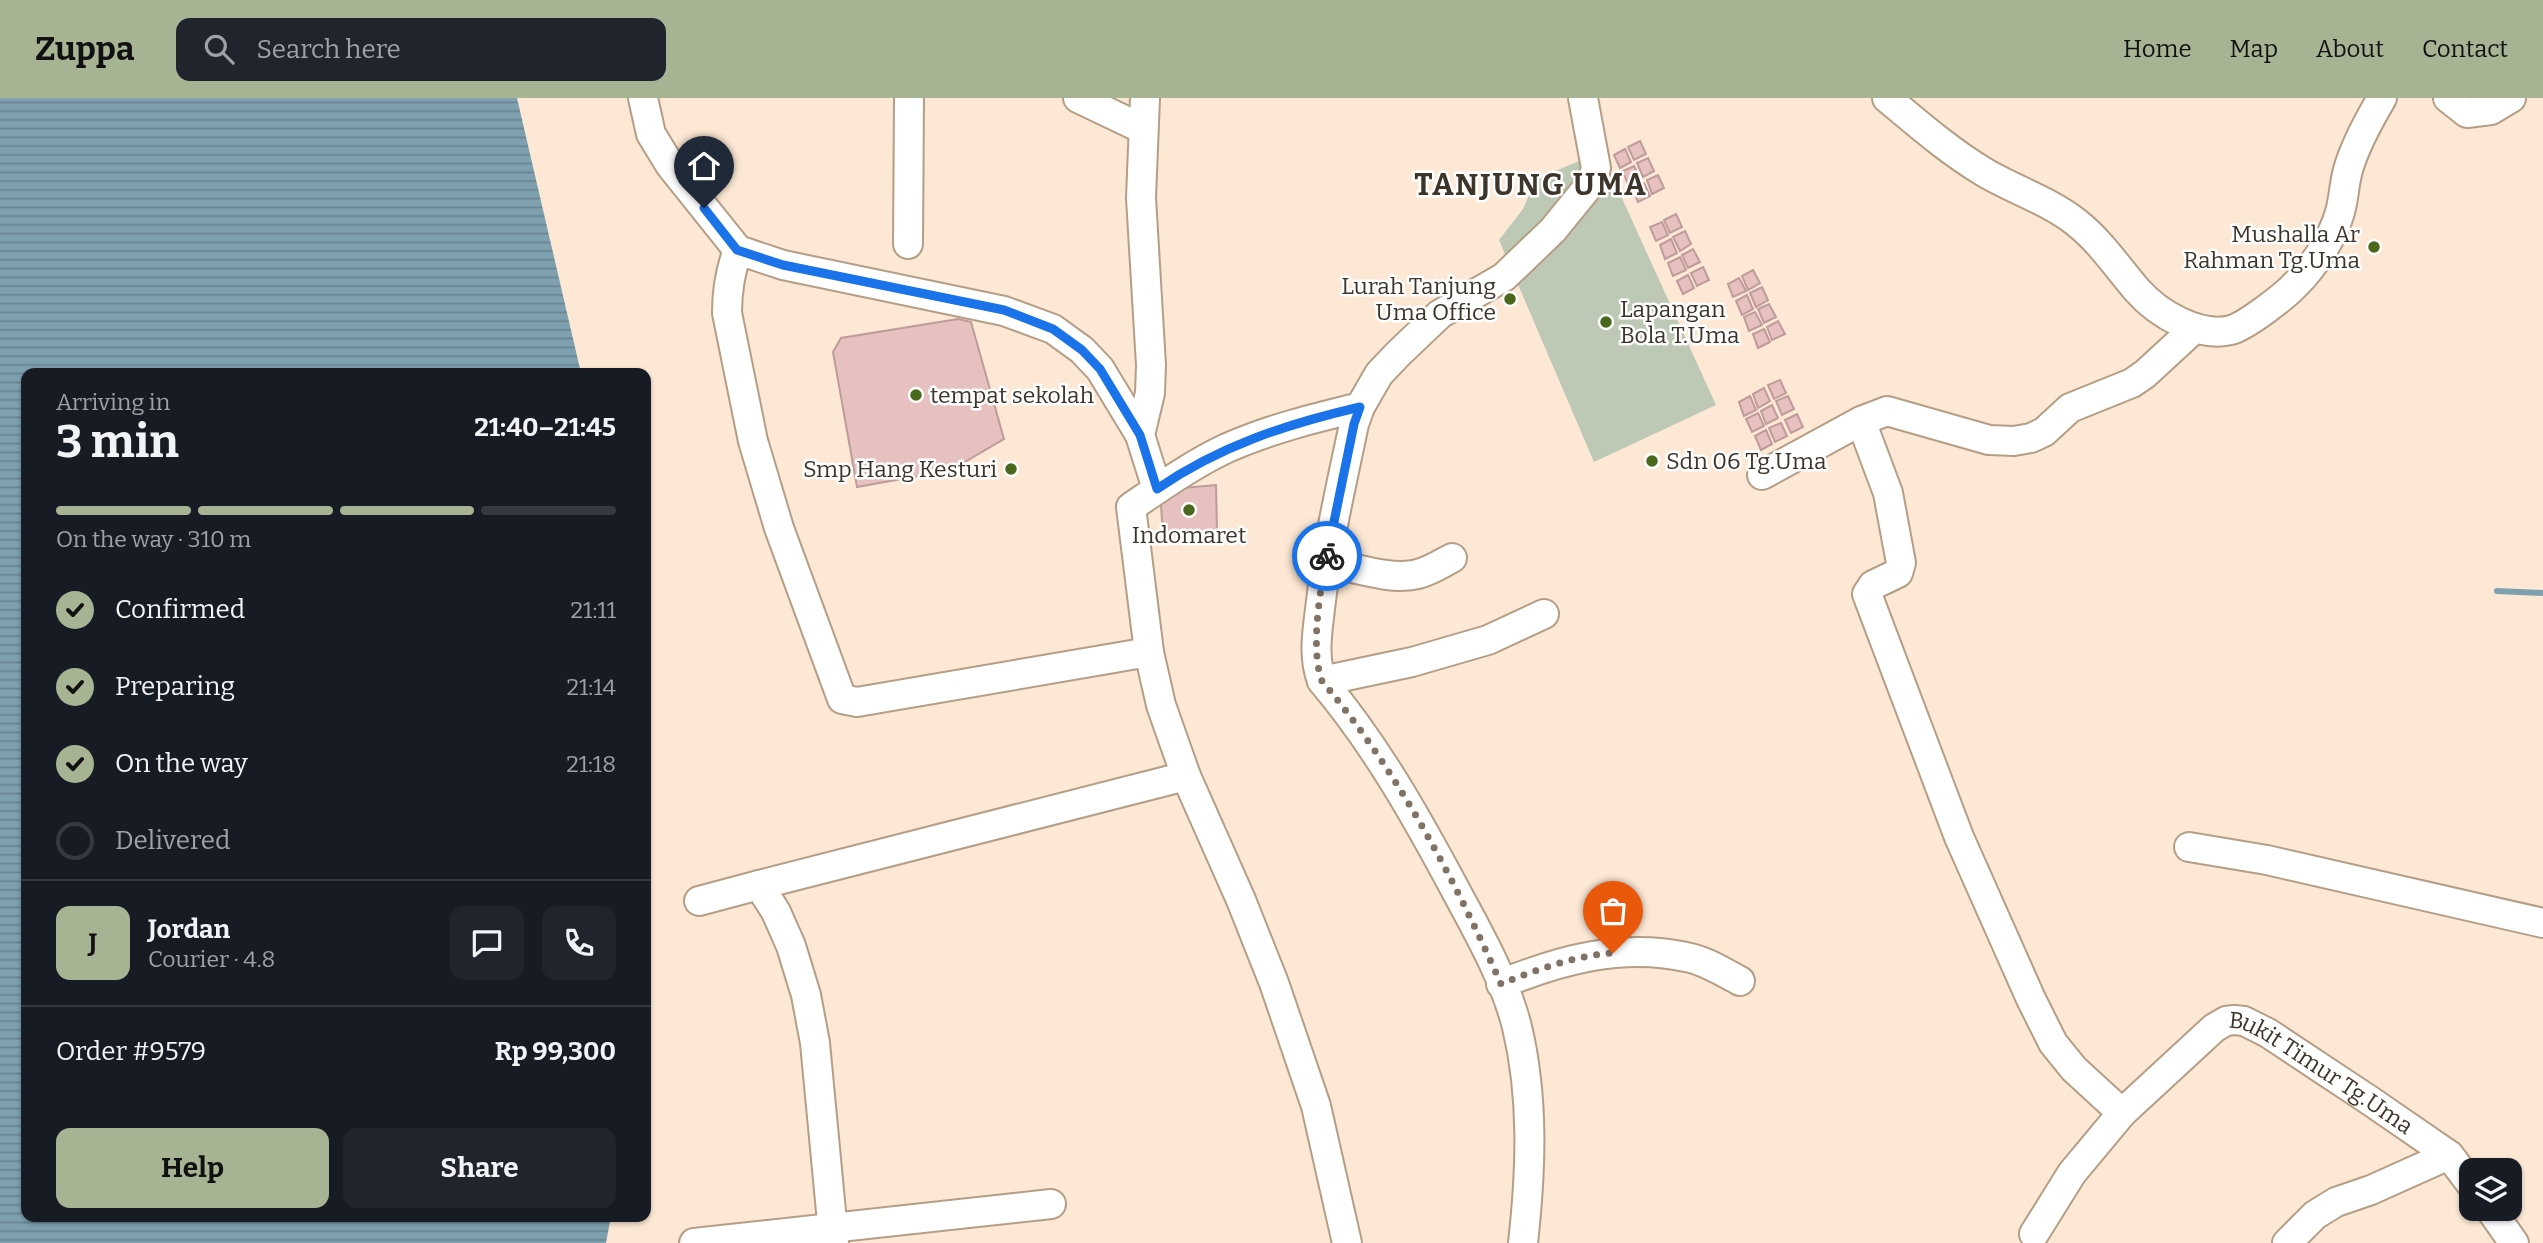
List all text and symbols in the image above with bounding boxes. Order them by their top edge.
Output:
search box [176,18,666,81]
text: Zuppa [35,29,134,69]
icon: search [200,30,238,68]
text: Search here [256,34,401,65]
text: Home [2123,35,2192,63]
text: Map [2230,35,2278,63]
text: About [2316,35,2384,63]
text: Contact [2422,35,2508,63]
pin [674,136,734,208]
icon: home [685,147,723,185]
district label: TANJUNG UMA [1414,167,1648,203]
place label: Mushalla Ar Rahman Tg.Uma [2183,220,2360,274]
marker: Mushalla Ar Rahman Tg.Uma [2366,239,2382,255]
place label: Lurah Tanjung Uma Office [1341,272,1496,326]
marker: Lurah Tanjung Uma Office [1502,291,1518,307]
place label: Lapangan Bola T.Uma [1620,295,1740,349]
marker: Lapangan Bola T.Uma [1598,314,1614,330]
place label: tempat sekolah [930,381,1094,409]
marker: tempat sekolah [908,387,924,403]
text: Arriving in [56,388,170,416]
text: 21:40–21:45 [474,412,616,443]
text: 3 min [56,414,179,469]
place label: Sdn 06 Tg.Uma [1666,447,1827,475]
marker: Sdn 06 Tg.Uma [1644,453,1660,469]
place label: Smp Hang Kesturi [803,455,997,483]
marker: Smp Hang Kesturi [1003,461,1019,477]
marker: Indomaret [1181,502,1197,518]
place label: Indomaret [1132,521,1246,549]
courier [1292,521,1362,591]
text: On the way · 310 m [56,525,251,553]
icon: bike [1308,537,1346,575]
icon: check [56,591,94,629]
text: Confirmed [115,594,245,625]
text: 21:11 [571,596,616,624]
icon: check [56,668,94,706]
text: Preparing [115,671,235,702]
text: 21:14 [567,673,616,701]
icon: check [56,745,94,783]
text: On the way [115,748,248,779]
text: 21:18 [566,750,616,778]
text: Delivered [115,825,230,856]
pin [1583,881,1643,953]
icon: bag [1594,892,1632,930]
button: chat [450,906,524,980]
button: phone [542,906,616,980]
text: Jordan [148,914,230,945]
text: J [89,928,97,959]
text: Courier · 4.8 [148,945,275,973]
street label: Bukit Timur Tg.Uma [2228,1006,2419,1140]
text: Order #9579 [56,1036,206,1067]
text: Rp 99,300 [495,1036,616,1067]
button: Help [56,1128,329,1208]
button: Share [343,1128,616,1208]
map controls [2459,1158,2522,1221]
button: layers [2459,1158,2522,1221]

